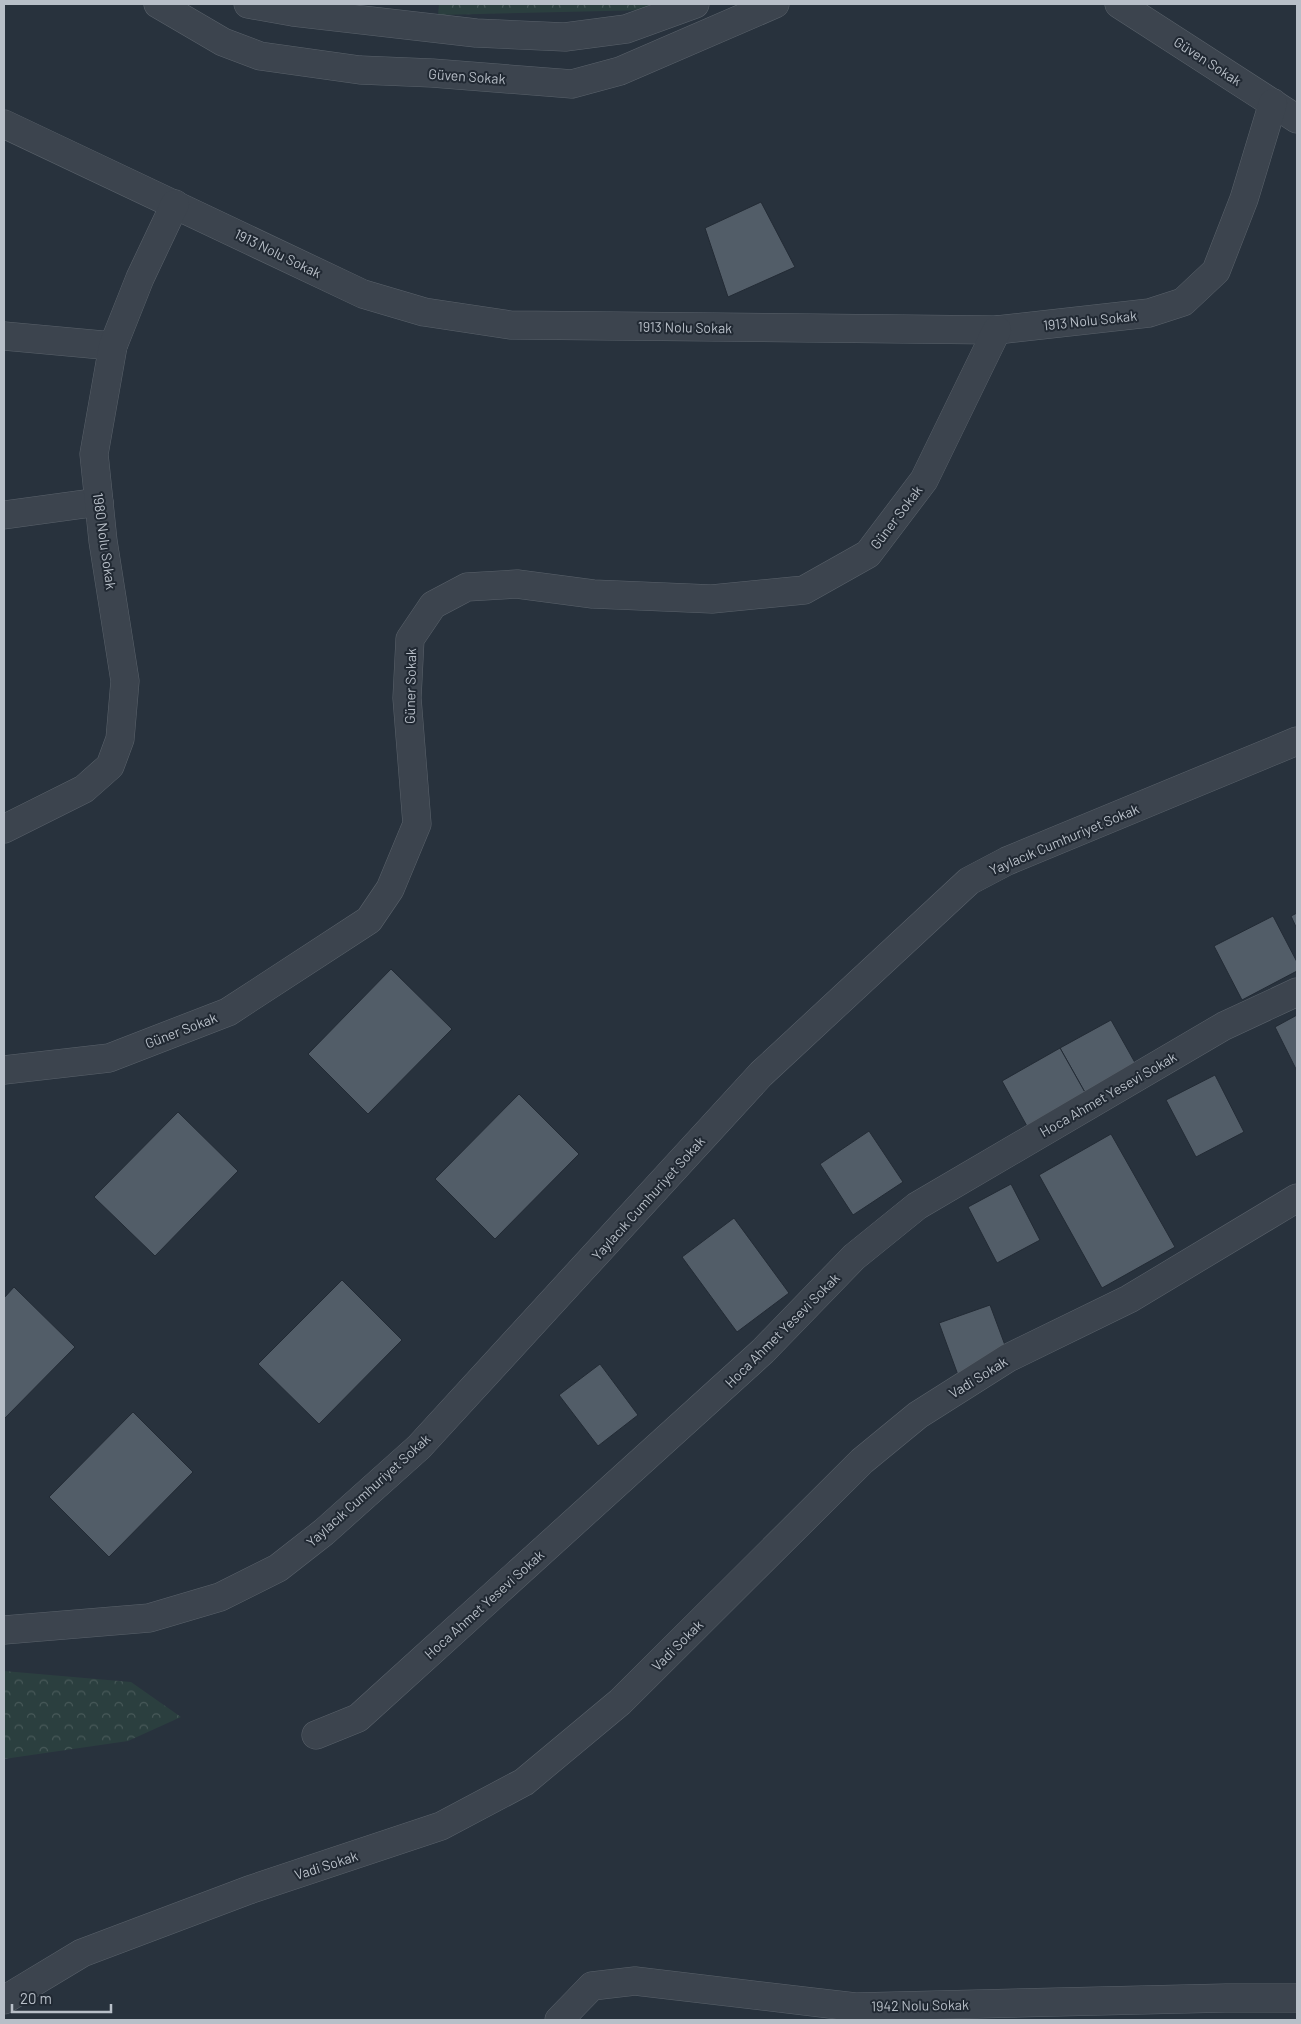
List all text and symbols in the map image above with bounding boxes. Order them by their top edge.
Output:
street label: Güven Sokak [1171,33,1245,89]
street label: Güven Sokak [428,65,506,87]
street label: 1913 Nolu Sokak [232,225,324,281]
street label: 1913 Nolu Sokak [1042,307,1138,333]
street label: 1913 Nolu Sokak [638,318,732,336]
street label: Güner Sokak [866,482,926,552]
street label: 1980 Nolu Sokak [90,491,120,591]
street label: Güner Sokak [401,648,419,724]
street label: Yaylacık Cumhuriyet Sokak [987,800,1141,878]
street label: Güner Sokak [143,1008,219,1052]
street label: Hoca Ahmet Yesevi Sokak [1037,1048,1179,1140]
street label: Yaylacık Cumhuriyet Sokak [588,1133,708,1263]
street label: Hoca Ahmet Yesevi Sokak [721,1269,843,1391]
street label: Vadi Sokak [946,1352,1010,1402]
street label: Yaylacık Cumhuriyet Sokak [303,1430,433,1550]
street label: Hoca Ahmet Yesevi Sokak [421,1546,547,1662]
street label: Vadi Sokak [648,1616,706,1674]
street label: Vadi Sokak [292,1847,360,1883]
scale bar [12,1982,111,2014]
text: 20 m [20,1989,52,2007]
street label: 1942 Nolu Sokak [871,1996,969,2014]

